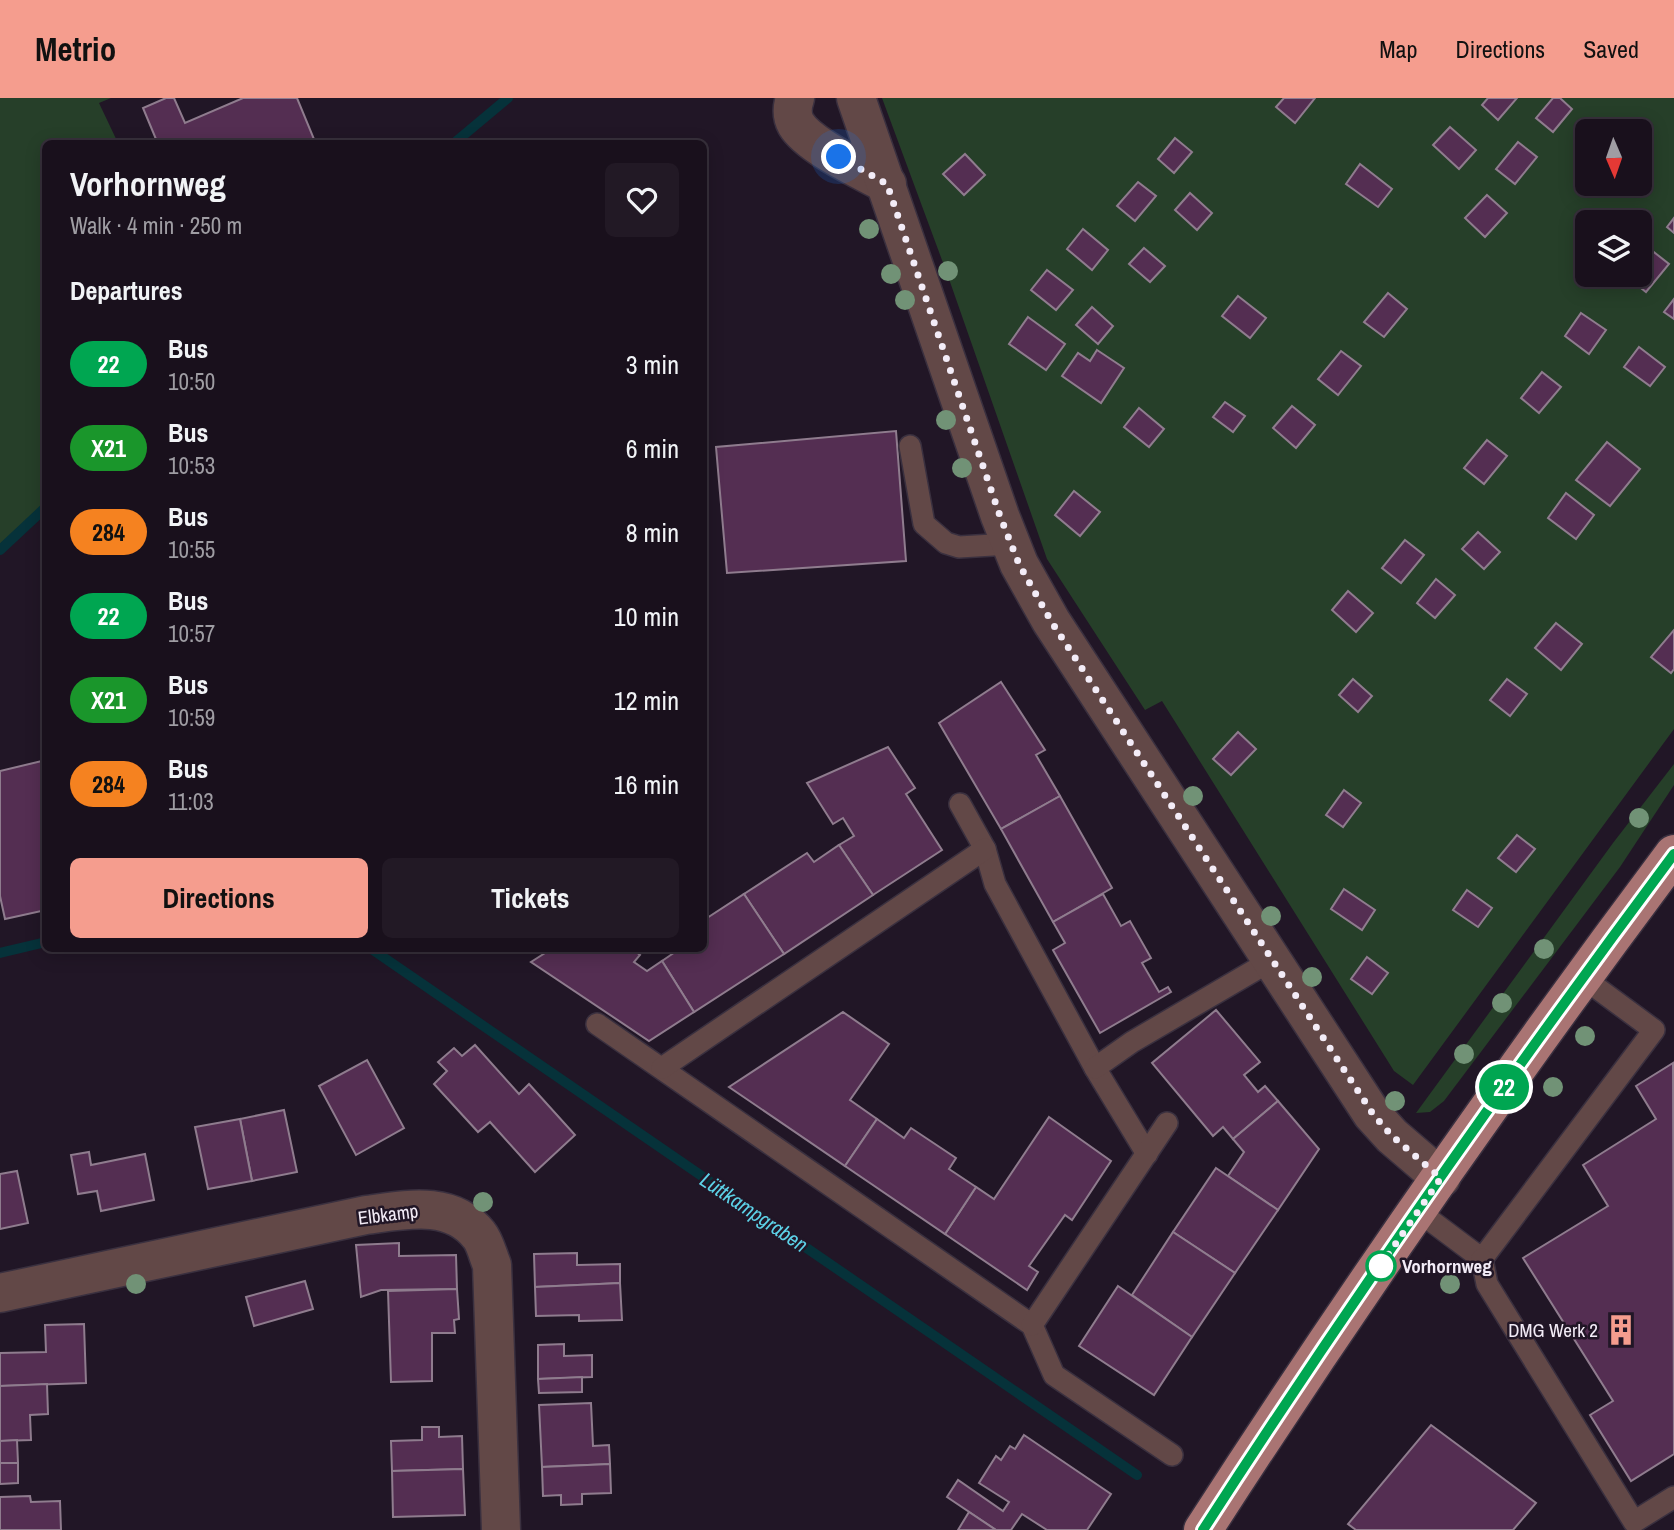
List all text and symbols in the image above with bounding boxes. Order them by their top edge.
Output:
text: Metrio [35,27,116,71]
text: Map [1379,33,1417,65]
text: Directions [1455,33,1545,65]
text: Saved [1583,33,1639,65]
north arrow [1575,119,1652,196]
map controls [1575,119,1652,287]
your location [821,139,856,174]
text: Vorhornweg [70,162,226,206]
button: heart [605,163,679,237]
text: Walk · 4 min · 250 m [70,210,242,241]
button: layers [1575,210,1652,287]
text: Departures [70,273,183,308]
text: Bus [168,331,208,366]
text: 3 min [626,347,679,382]
text: 22 [98,348,119,380]
text: 10:50 [168,366,215,397]
text: Bus [168,415,208,450]
text: 6 min [626,431,679,466]
text: X21 [91,432,126,464]
text: 10:53 [168,450,215,481]
text: Bus [168,499,208,534]
text: 8 min [626,515,679,550]
text: 284 [92,516,125,548]
text: 10:55 [168,534,215,565]
text: Bus [168,583,208,618]
text: 10 min [614,599,679,634]
text: 22 [98,600,119,632]
text: 10:57 [168,618,215,649]
text: Bus [168,667,208,702]
text: 12 min [614,683,679,718]
text: X21 [91,684,126,716]
text: 10:59 [168,702,215,733]
text: Bus [168,751,208,786]
text: 16 min [614,767,679,802]
text: 284 [92,768,125,800]
text: 11:03 [168,786,214,817]
button: Directions [70,858,368,938]
button: Tickets [382,858,679,938]
line badge: 22 [1472,1064,1536,1110]
text: 22 [1493,1071,1515,1103]
water label: Lüttkampgraben [694,1165,814,1259]
street label: Elbkamp [356,1197,420,1231]
marker: Vorhornweg [1366,1251,1396,1281]
place label: Vorhornweg [1402,1253,1492,1279]
building icon: DMG Werk 2 [1604,1313,1638,1347]
place label: DMG Werk 2 [1508,1317,1598,1343]

